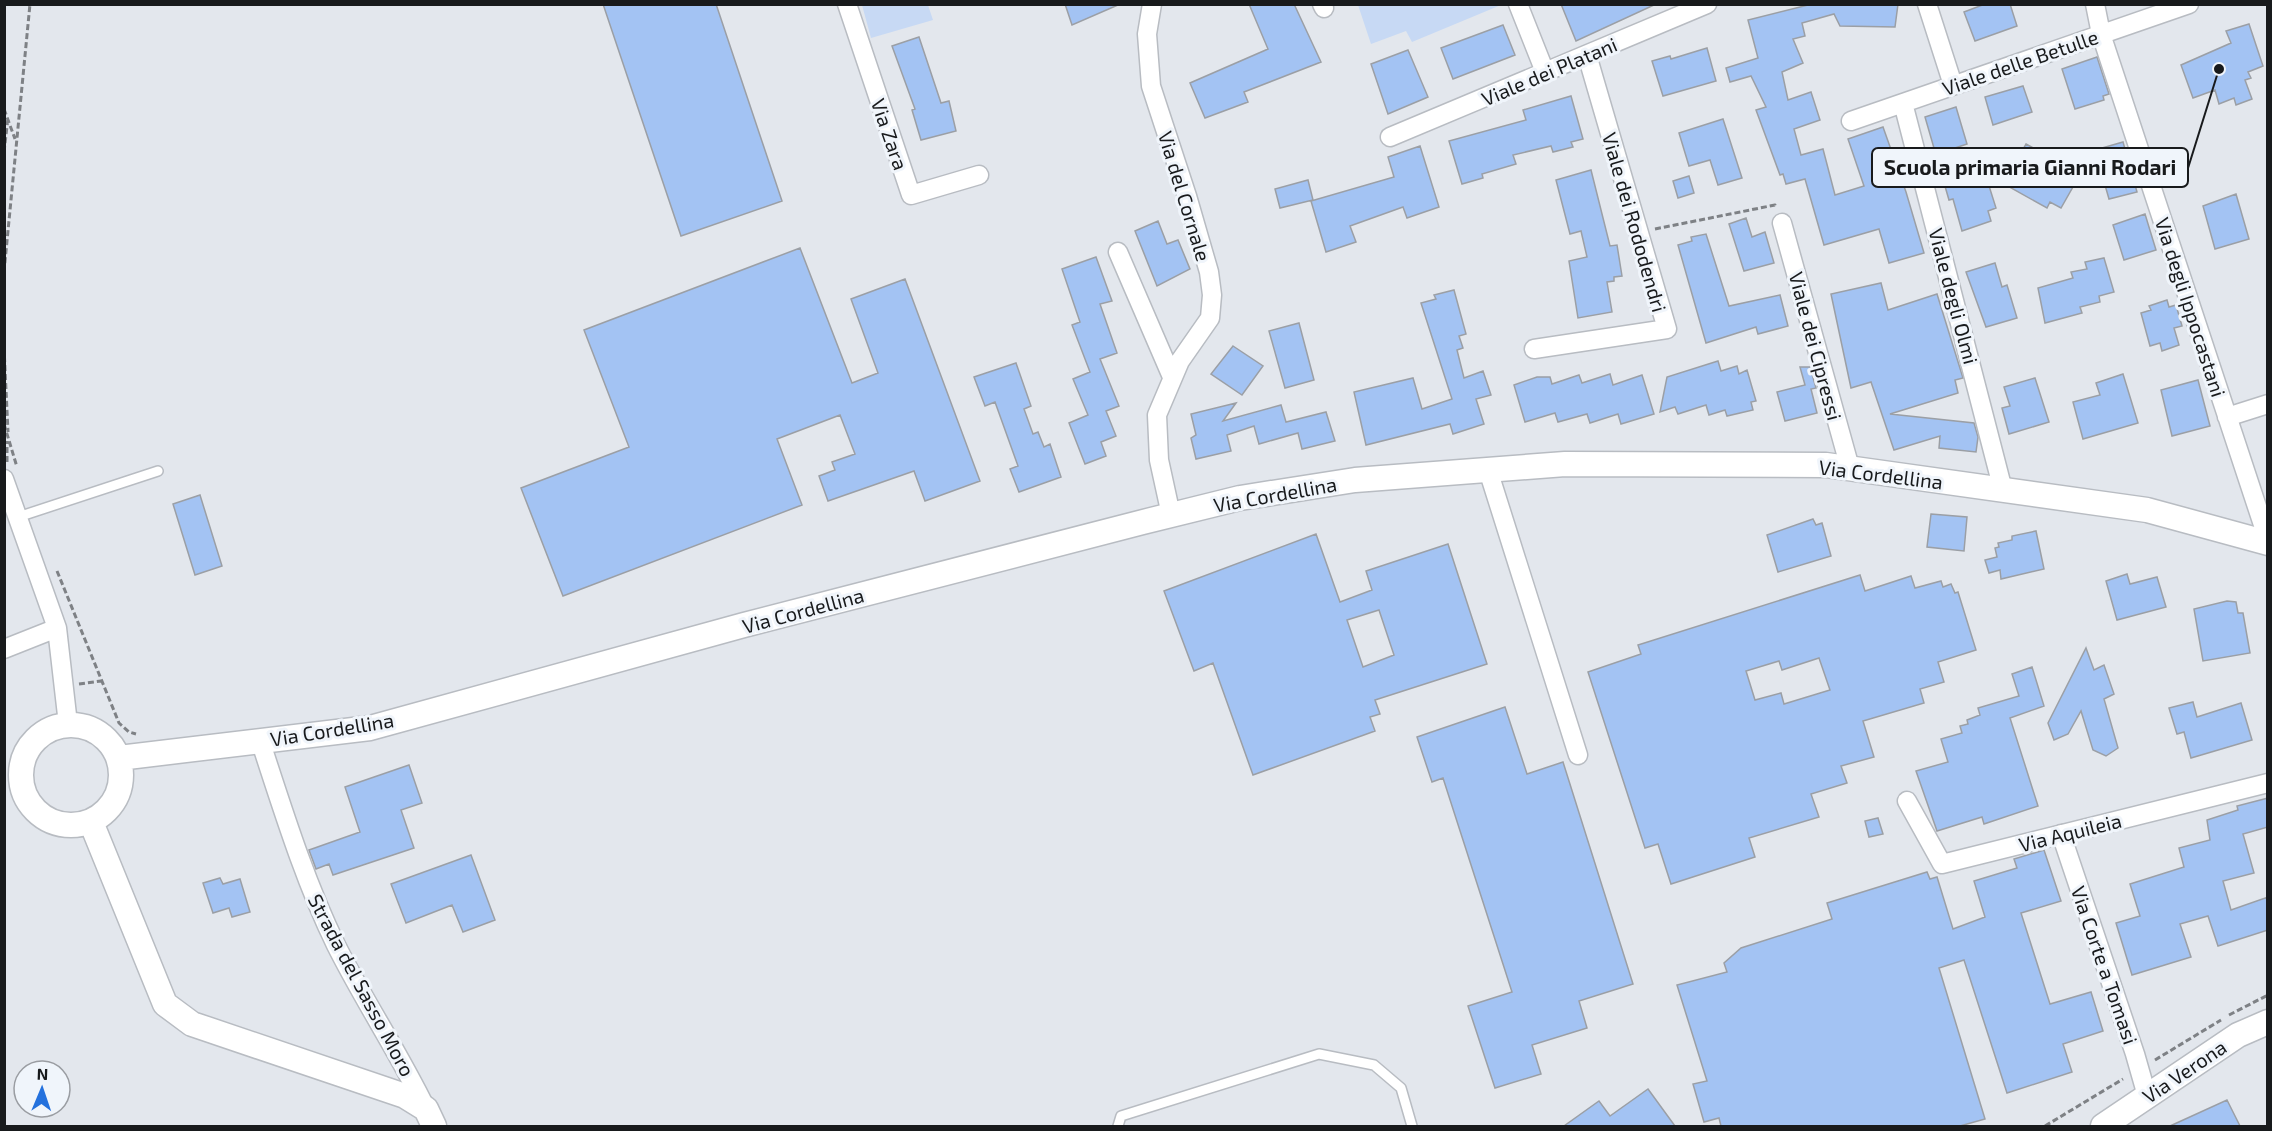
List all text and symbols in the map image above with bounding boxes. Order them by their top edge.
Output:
street label: Viale delle Betulle [1939,24,2101,100]
street label: Viale dei Platani [1478,32,1620,110]
street label: Via Zara [867,95,913,173]
street label: Via del Cornale [1154,128,1216,264]
street label: Viale dei Rododendri [1598,129,1672,315]
callout: Scuola primaria Gianni Rodari [1872,148,2188,187]
text: Scuola primaria Gianni Rodari [1884,154,2176,179]
street label: Via degli Ippocastani [2151,214,2231,400]
street label: Viale degli Olmi [1924,225,1984,367]
street label: Viale dei Cipressi [1785,269,1847,423]
street label: Via Cordellina [1818,454,1944,494]
street label: Via Cordellina [1211,471,1339,517]
street label: Via Cordellina [740,582,866,638]
street label: Via Cordellina [268,707,396,751]
street label: Via Aquileia [2016,808,2124,856]
street label: Via Corte a Tomasi [2067,883,2143,1047]
street label: Strada del Sasso Moro [304,890,420,1080]
street label: Via Verona [2138,1034,2230,1108]
north arrow [12,1059,72,1119]
text: N [36,1064,49,1083]

